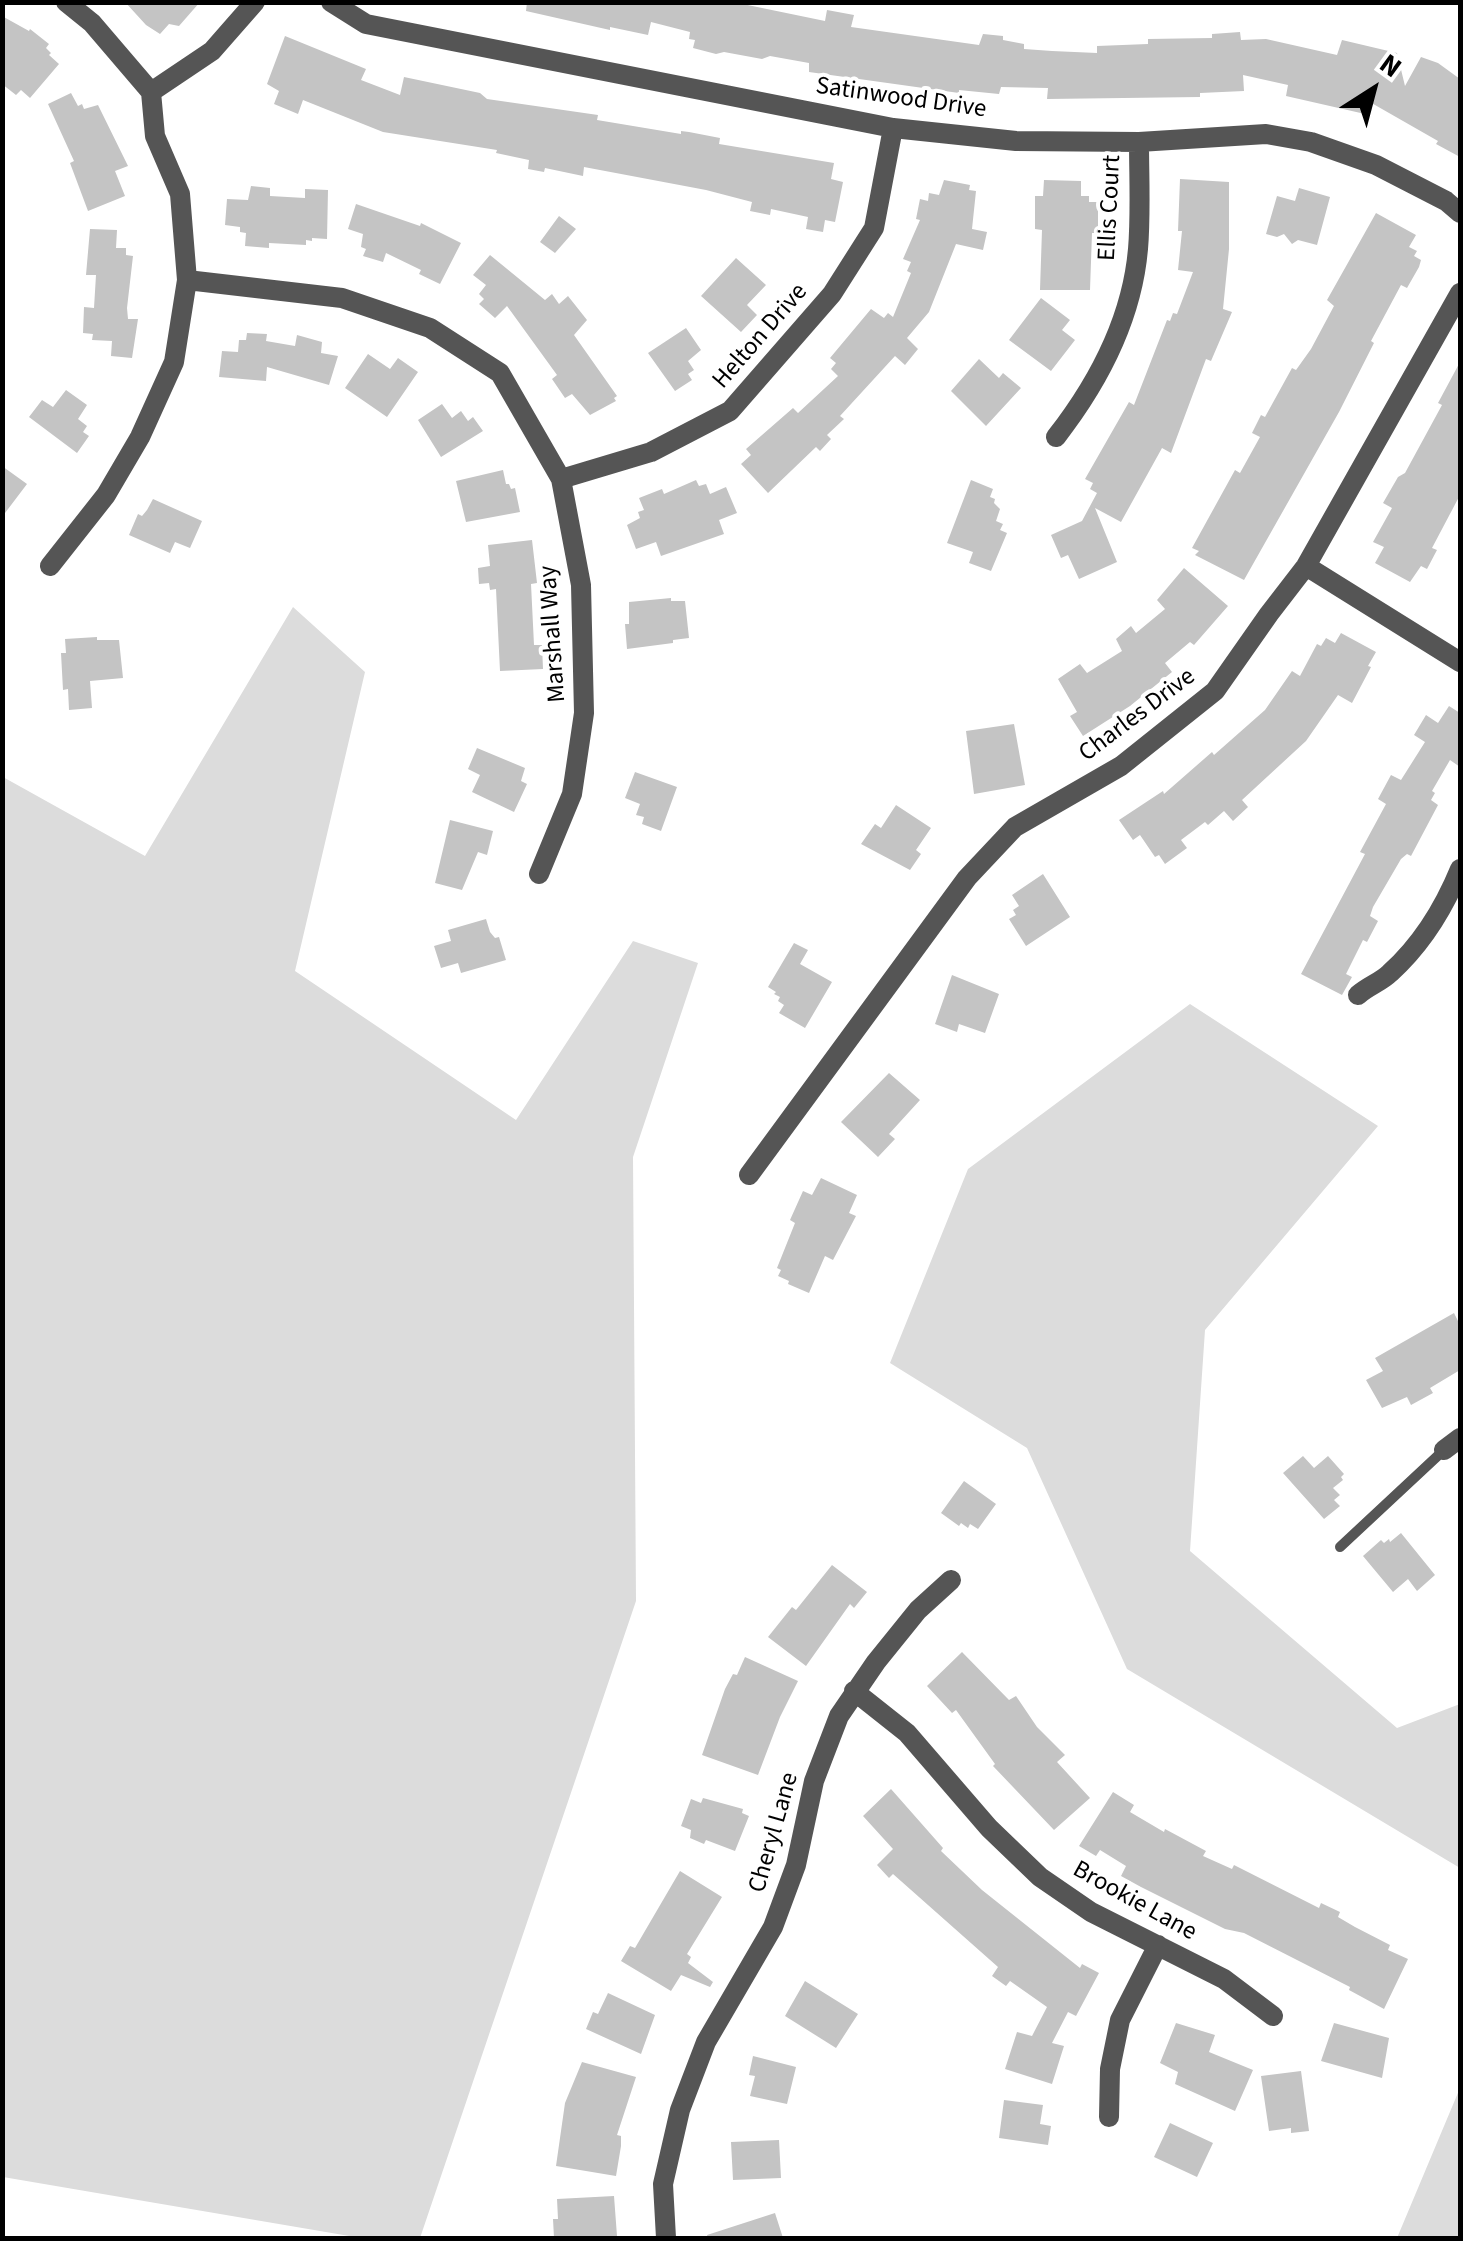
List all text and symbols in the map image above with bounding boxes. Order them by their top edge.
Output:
north arrow [1323,40,1423,140]
text: N [1371,44,1410,87]
street label: Satinwood Drive [814,72,988,126]
street label: Ellis Court [1093,154,1129,262]
street label: Helton Drive [707,278,815,396]
street label: Marshall Way [534,564,574,704]
street label: Charles Drive [1074,663,1202,769]
street label: Cheryl Lane [744,1770,806,1896]
street label: Brookie Lane [1067,1856,1201,1948]

